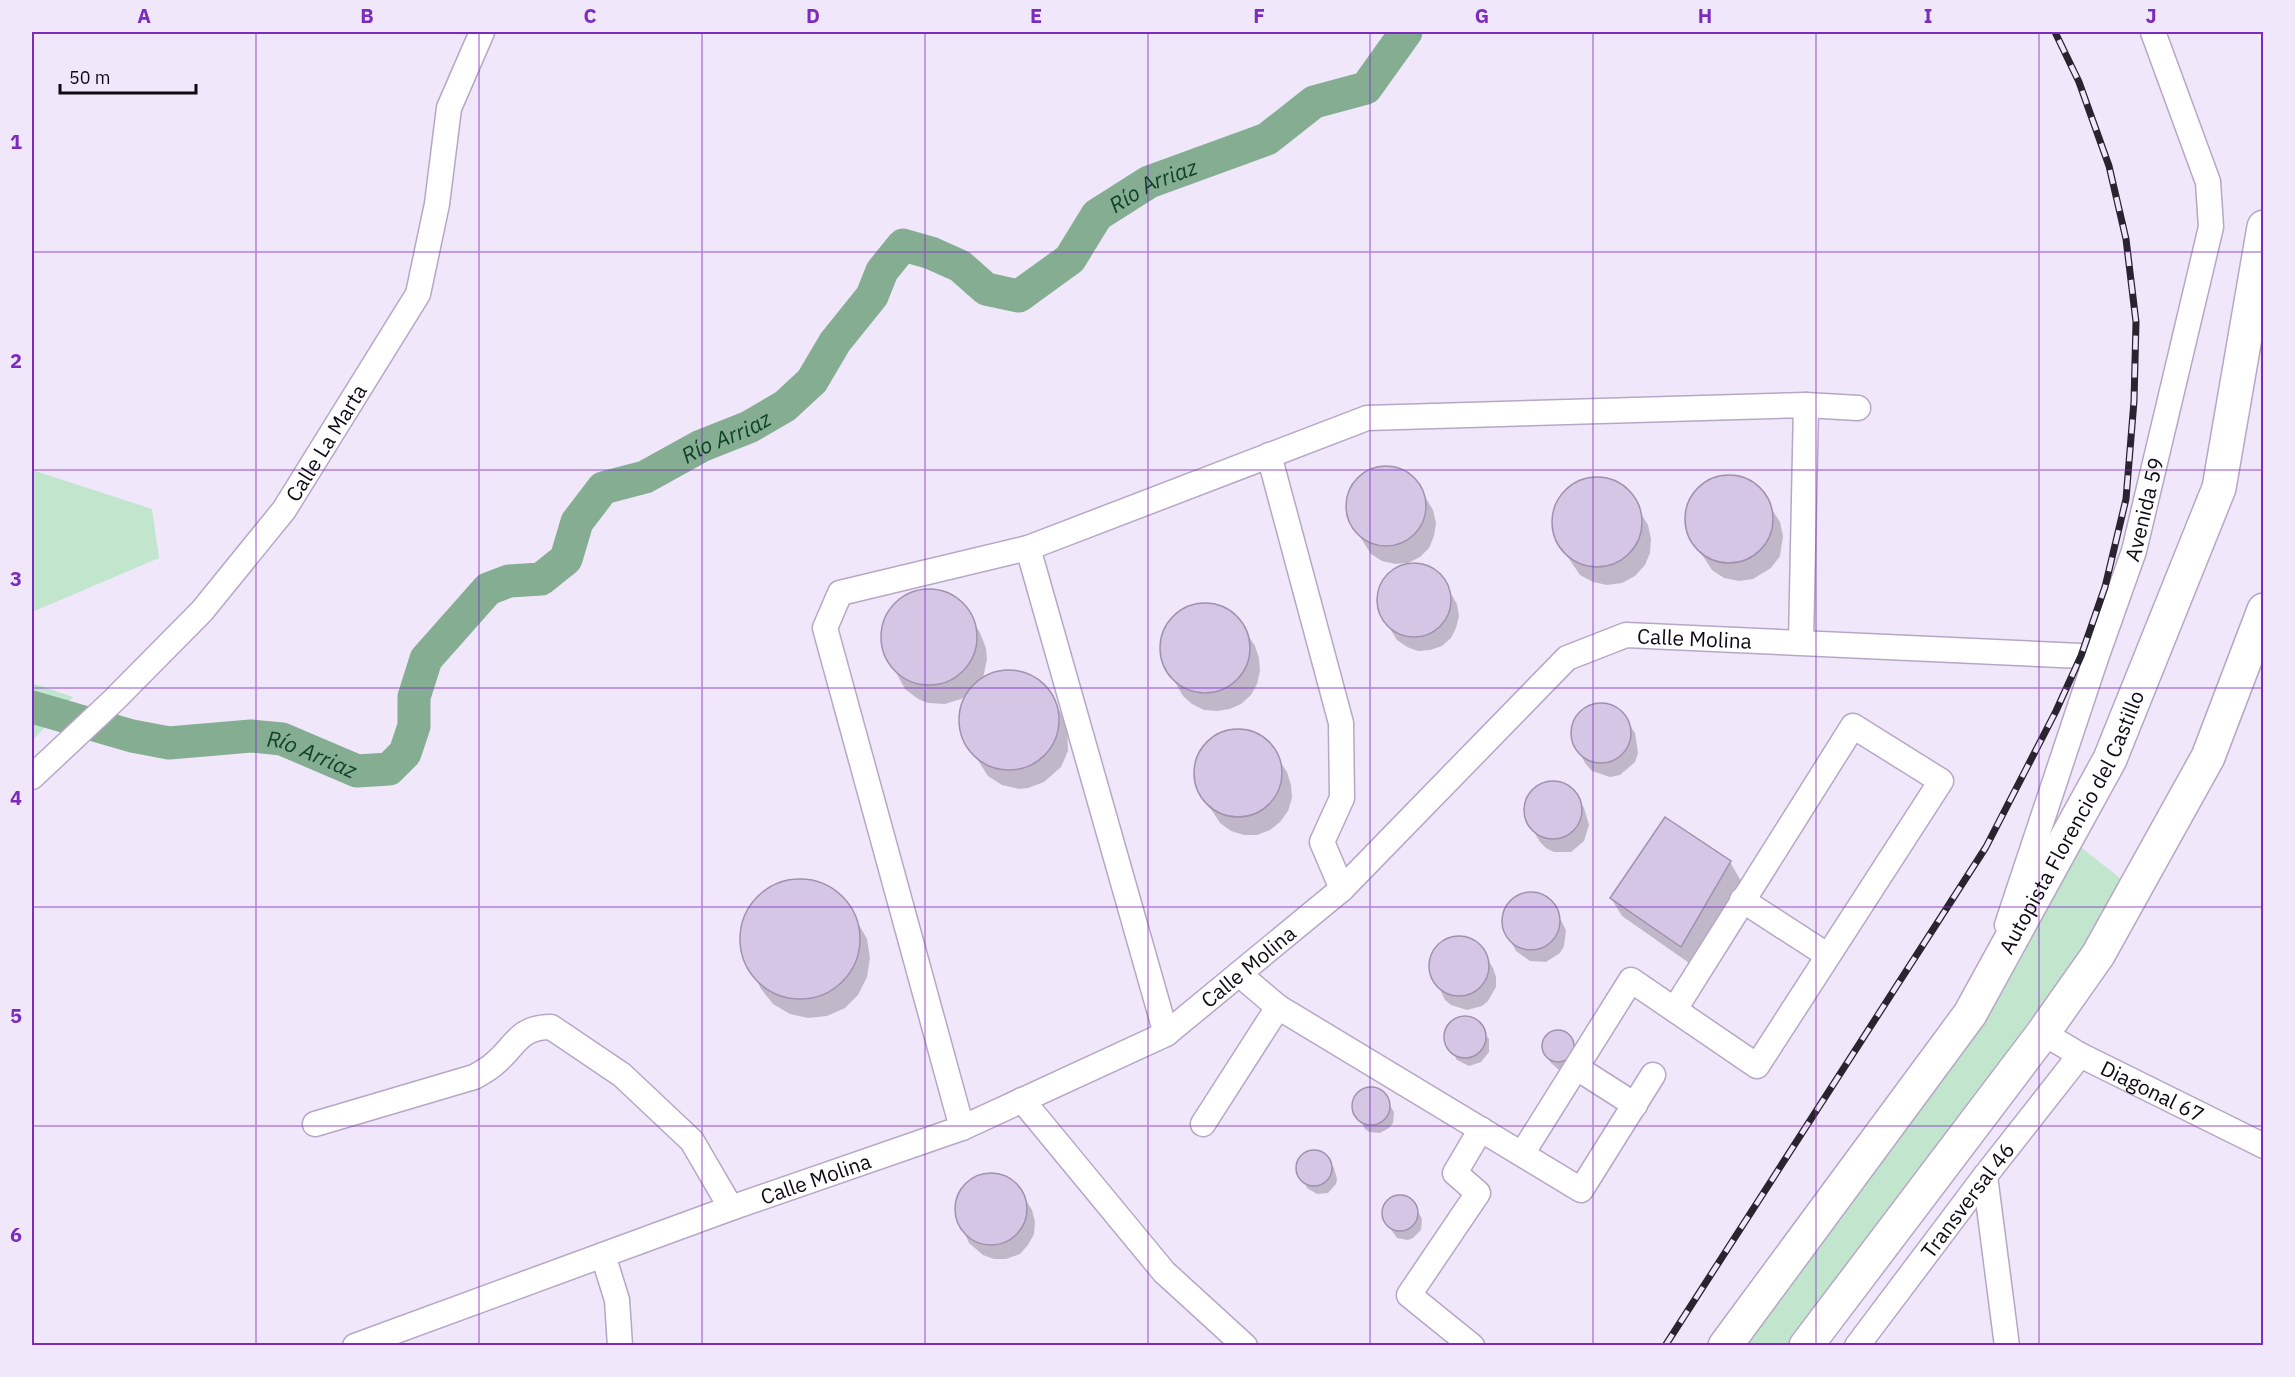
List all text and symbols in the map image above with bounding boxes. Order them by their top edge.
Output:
text: A [137,2,151,29]
text: B [360,2,374,29]
text: C [583,2,597,29]
text: D [806,2,820,29]
text: E [1030,2,1042,29]
text: F [1253,2,1265,29]
text: G [1475,2,1489,29]
text: H [1698,2,1712,29]
text: I [1924,2,1932,29]
text: J [2145,2,2157,29]
scale bar [60,57,196,95]
text: 50 m [69,66,111,89]
text: 1 [10,128,22,155]
water label: Río Arriaz [1103,151,1202,219]
text: 2 [10,347,22,374]
street label: Calle La Marta [279,379,373,507]
water label: Río Arriaz [675,403,777,469]
street label: Avenida 59 [2118,455,2170,565]
text: 3 [10,565,22,592]
street label: Calle Molina [1636,622,1753,655]
street label: Autopista Florencio del Castillo [1992,686,2150,959]
water label: Río Arriaz [266,723,363,784]
text: 4 [10,784,22,811]
street label: Calle Molina [1195,919,1301,1014]
text: 5 [10,1002,22,1029]
street label: Diagonal 67 [2096,1053,2209,1128]
street label: Transversal 46 [1914,1136,2020,1264]
street label: Calle Molina [757,1147,874,1211]
text: 6 [10,1221,22,1248]

